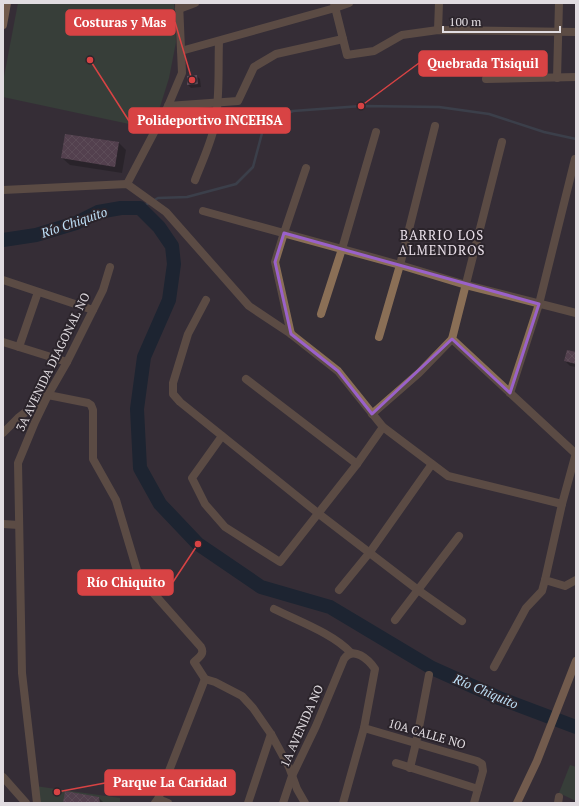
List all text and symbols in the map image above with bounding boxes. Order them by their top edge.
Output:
scale bar [443,8,560,34]
callout: Costuras y Mas [66,10,175,35]
text: Costuras y Mas [74,13,167,31]
text: 100 m [449,14,482,29]
callout: Quebrada Tisiquil [419,51,547,76]
text: Quebrada Tisiquil [427,54,539,72]
callout: Polideportivo INCEHSA [129,108,290,133]
text: Polideportivo INCEHSA [137,111,283,129]
water label: Río Chiquito [38,202,110,242]
district label: BARRIO LOS ALMENDROS [398,226,486,259]
street label: 3A AVENIDA DIAGONAL NO [12,290,93,434]
callout: Río Chiquito [78,570,173,595]
text: Río Chiquito [87,573,166,591]
water label: Río Chiquito [450,669,522,713]
street label: 1A AVENIDA NO [277,682,326,769]
street label: 10A CALLE NO [387,715,468,752]
callout: Parque La Caridad [105,770,235,795]
text: Parque La Caridad [113,773,227,791]

